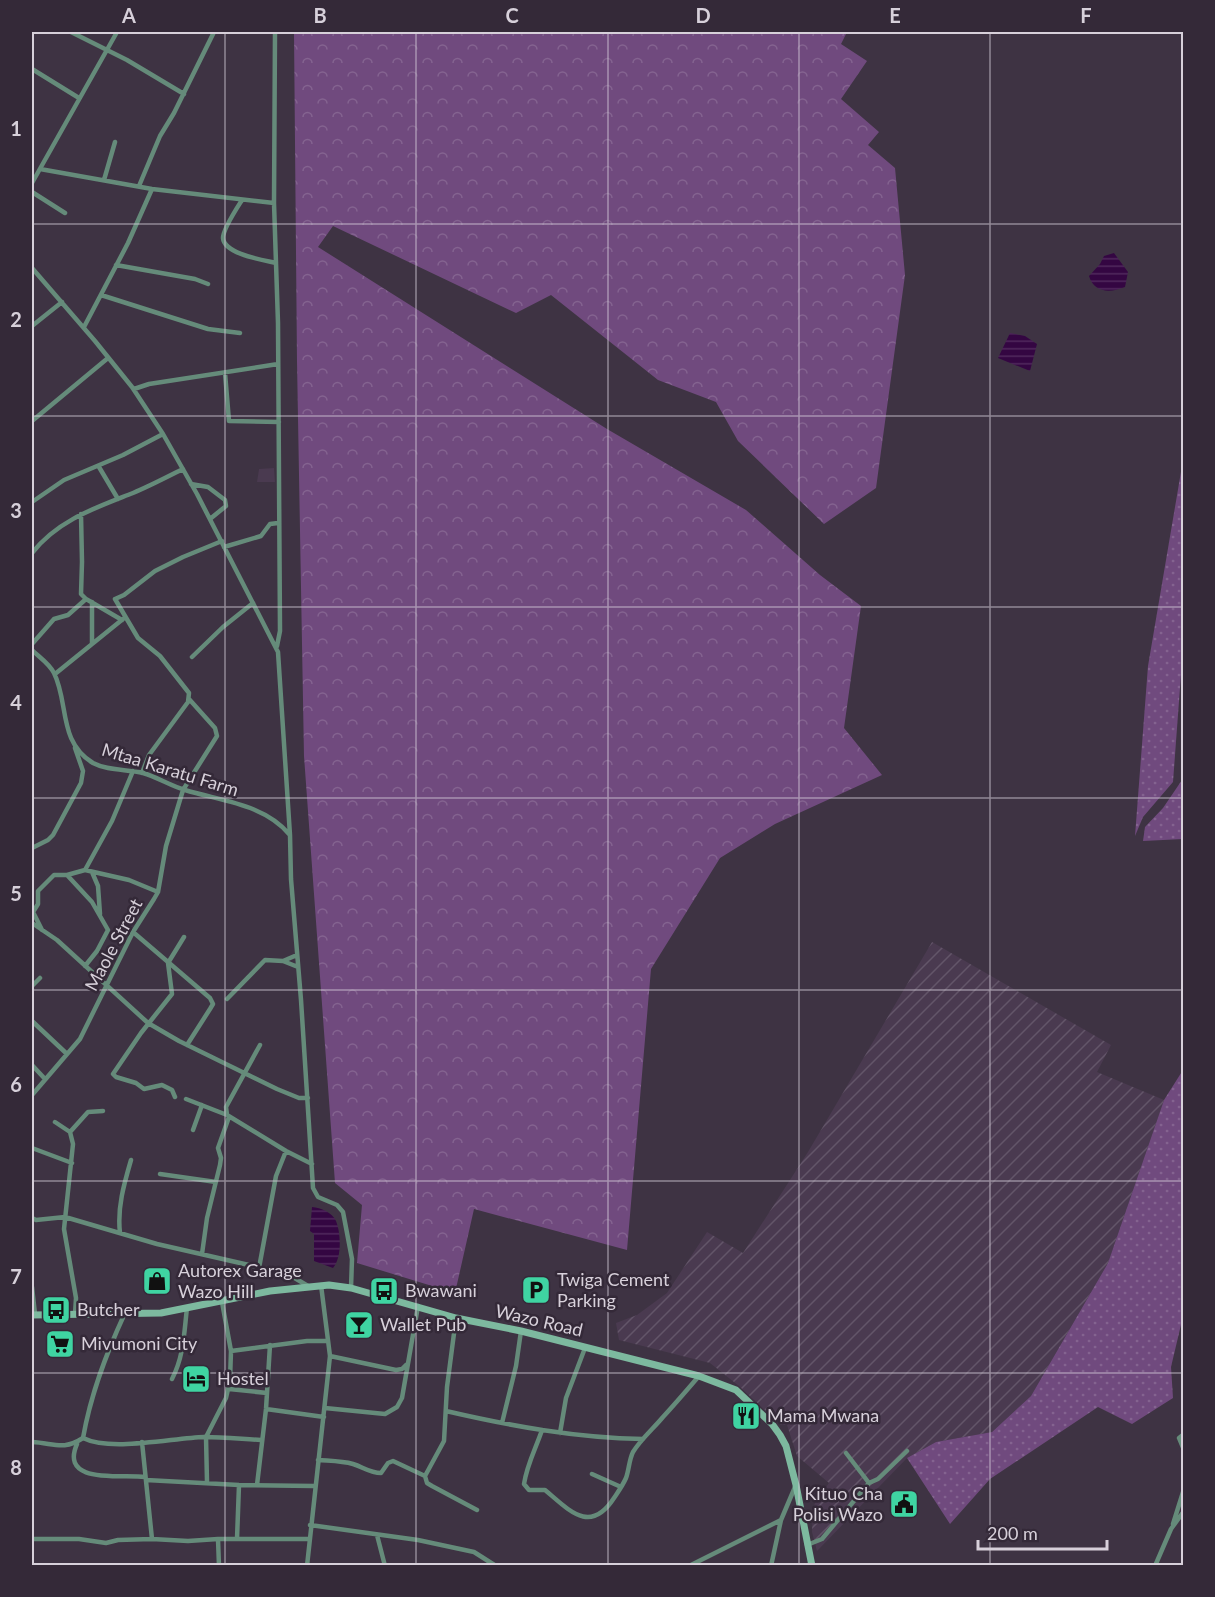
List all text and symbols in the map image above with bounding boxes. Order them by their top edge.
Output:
text: A [121,3,136,27]
text: B [313,3,327,27]
text: C [505,3,519,27]
text: D [695,3,711,27]
text: E [889,3,901,27]
text: F [1080,3,1092,27]
text: 1 [10,116,22,140]
text: 2 [10,307,22,331]
text: 3 [10,498,22,522]
text: 4 [10,690,22,714]
street label: Mtaa Karatu Farm [99,738,241,800]
text: 5 [10,881,22,905]
street label: Maole Street [80,894,147,994]
text: 6 [10,1072,22,1096]
place label: Autorex Garage Wazo Hill [178,1259,302,1302]
text: 7 [10,1264,22,1288]
shop icon: Autorex Garage Wazo Hill [141,1265,173,1297]
place label: Twiga Cement Parking [557,1268,670,1311]
parking icon: Twiga Cement Parking [520,1274,552,1306]
bus stop icon: Bwawani [368,1275,400,1307]
place label: Bwawani [405,1279,477,1301]
bus stop icon: Butcher [40,1294,72,1326]
place label: Butcher [77,1298,140,1320]
street label: Wazo Road [493,1299,585,1341]
bar icon: Wallet Pub [343,1309,375,1341]
place label: Wallet Pub [380,1313,466,1335]
supermarket icon: Mivumoni City [44,1328,76,1360]
place label: Mivumoni City [81,1332,198,1354]
hotel icon: Hostel [180,1363,212,1395]
place label: Hostel [217,1367,269,1389]
restaurant icon: Mama Mwana [730,1400,762,1432]
place label: Mama Mwana [767,1404,879,1426]
text: 8 [10,1455,22,1479]
place label: Kituo Cha Polisi Wazo [793,1482,883,1525]
public building icon: Kituo Cha Polisi Wazo [888,1488,920,1520]
scale bar [978,1513,1107,1551]
text: 200 m [987,1522,1038,1544]

